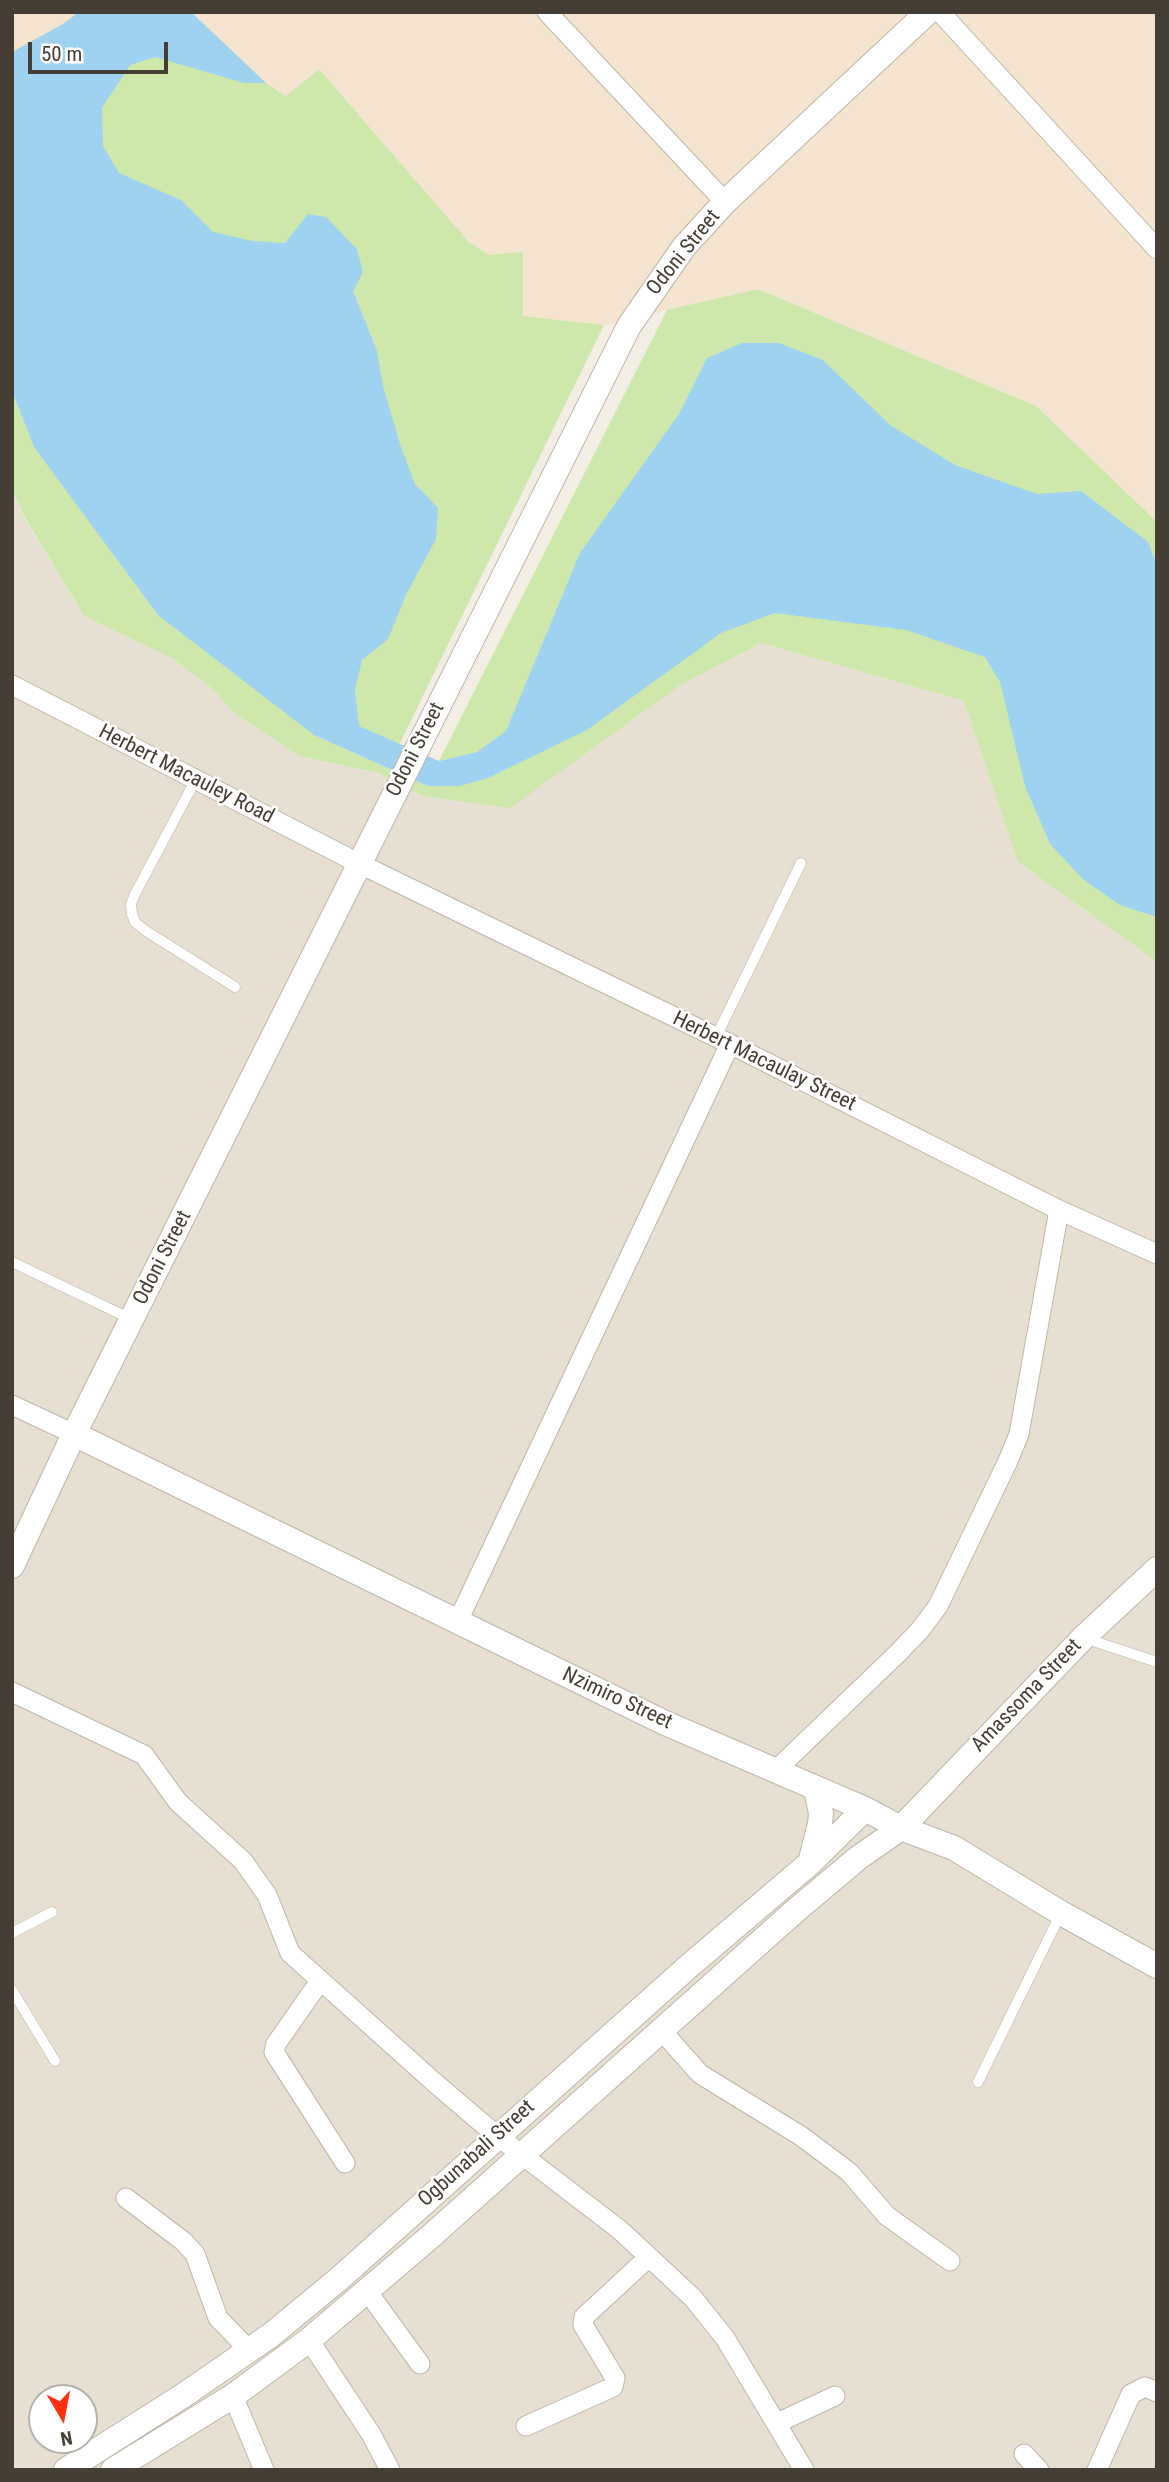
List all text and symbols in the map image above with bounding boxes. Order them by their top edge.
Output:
scale bar [32,28,172,72]
text: 50 m [41,42,82,66]
street label: Odoni Street [642,205,726,301]
street label: Odoni Street [381,699,451,801]
street label: Herbert Macauley Road [94,720,278,830]
street label: Herbert Macaulay Street [668,1007,860,1117]
street label: Odoni Street [128,1207,198,1309]
street label: Amassoma Street [967,1634,1087,1758]
street label: Nzimiro Street [558,1663,676,1735]
street label: Ogbunabali Street [414,2095,540,2213]
north arrow [28,2384,98,2454]
text: N [59,2426,74,2451]

